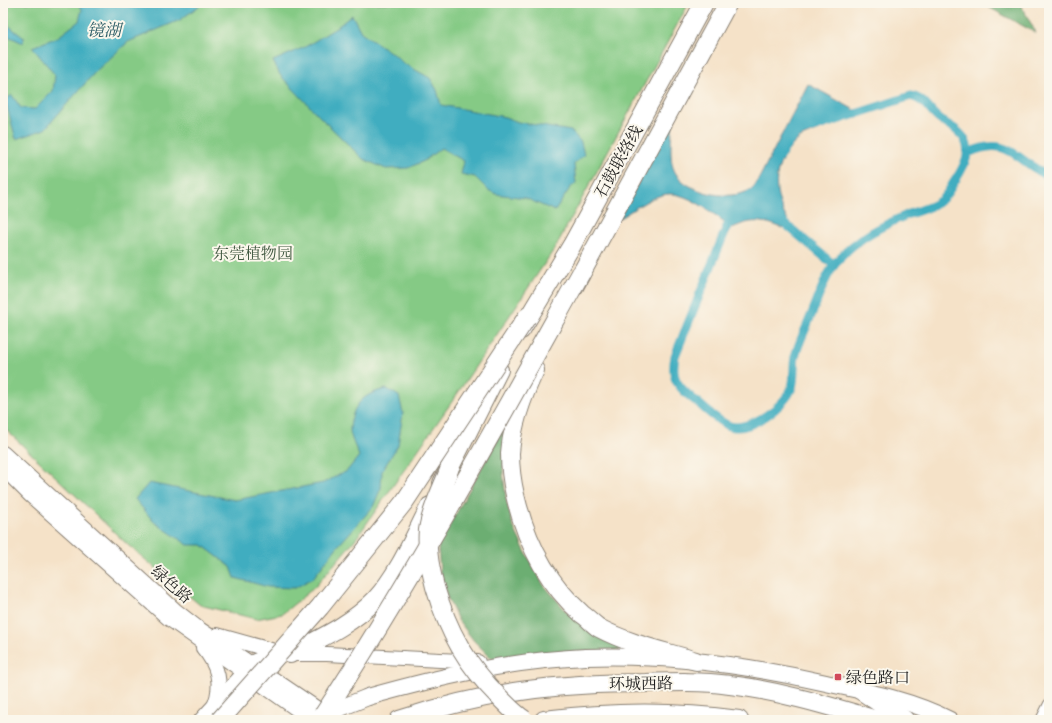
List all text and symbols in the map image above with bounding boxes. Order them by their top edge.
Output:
water label: 镜湖 [87,20,124,42]
street label: 石鼓联络线 [591,122,647,201]
park label: 东莞植物园 [213,244,293,264]
street label: 绿色路 [147,561,196,608]
place label: 绿色路口 [846,668,910,688]
marker: 绿色路口 [833,672,843,682]
street label: 环城西路 [609,673,673,695]

